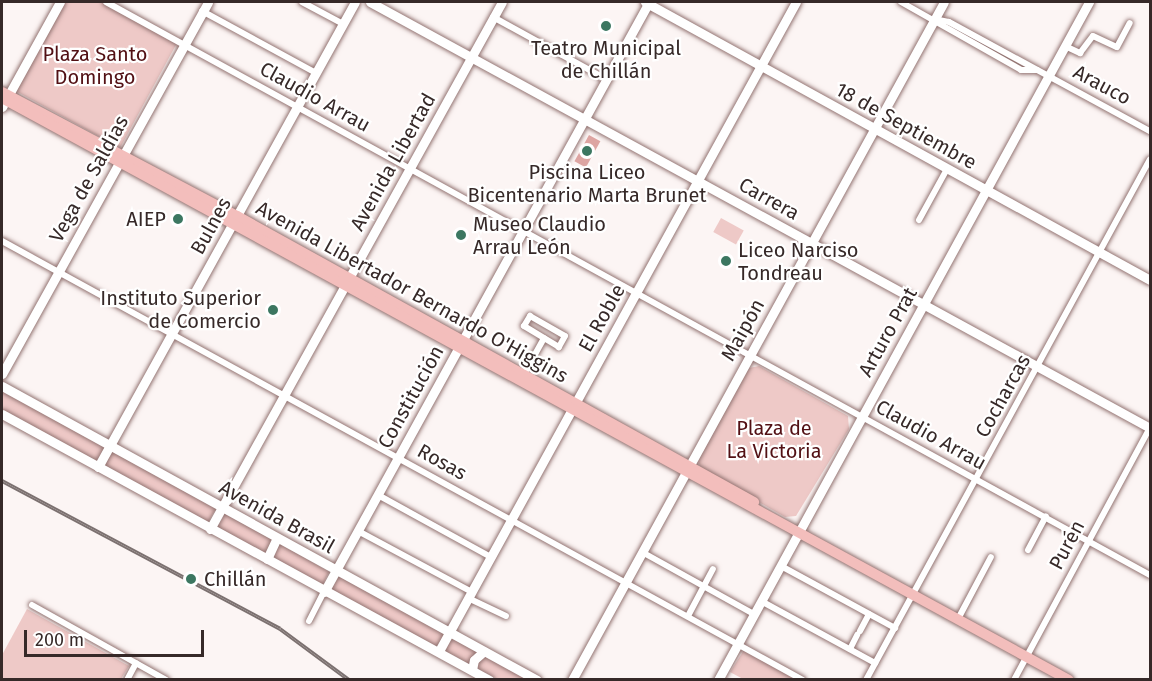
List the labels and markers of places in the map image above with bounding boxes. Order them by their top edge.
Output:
marker: Teatro Municipal de Chillán [599,19,613,33]
place label: Teatro Municipal de Chillán [531,36,681,83]
marker: Piscina Liceo Bicentenario Marta Brunet [580,144,594,158]
place label: Piscina Liceo Bicentenario Marta Brunet [467,160,707,207]
place label: AIEP [126,207,166,231]
marker: AIEP [171,212,185,226]
place label: Museo Claudio Arrau León [473,212,606,259]
marker: Museo Claudio Arrau León [454,228,468,242]
place label: Liceo Narciso Tondreau [738,238,859,285]
marker: Liceo Narciso Tondreau [719,254,733,268]
place label: Instituto Superior de Comercio [100,286,261,333]
marker: Instituto Superior de Comercio [266,303,280,317]
place label: Chillán [204,567,267,591]
marker: Chillán [182,570,200,588]

